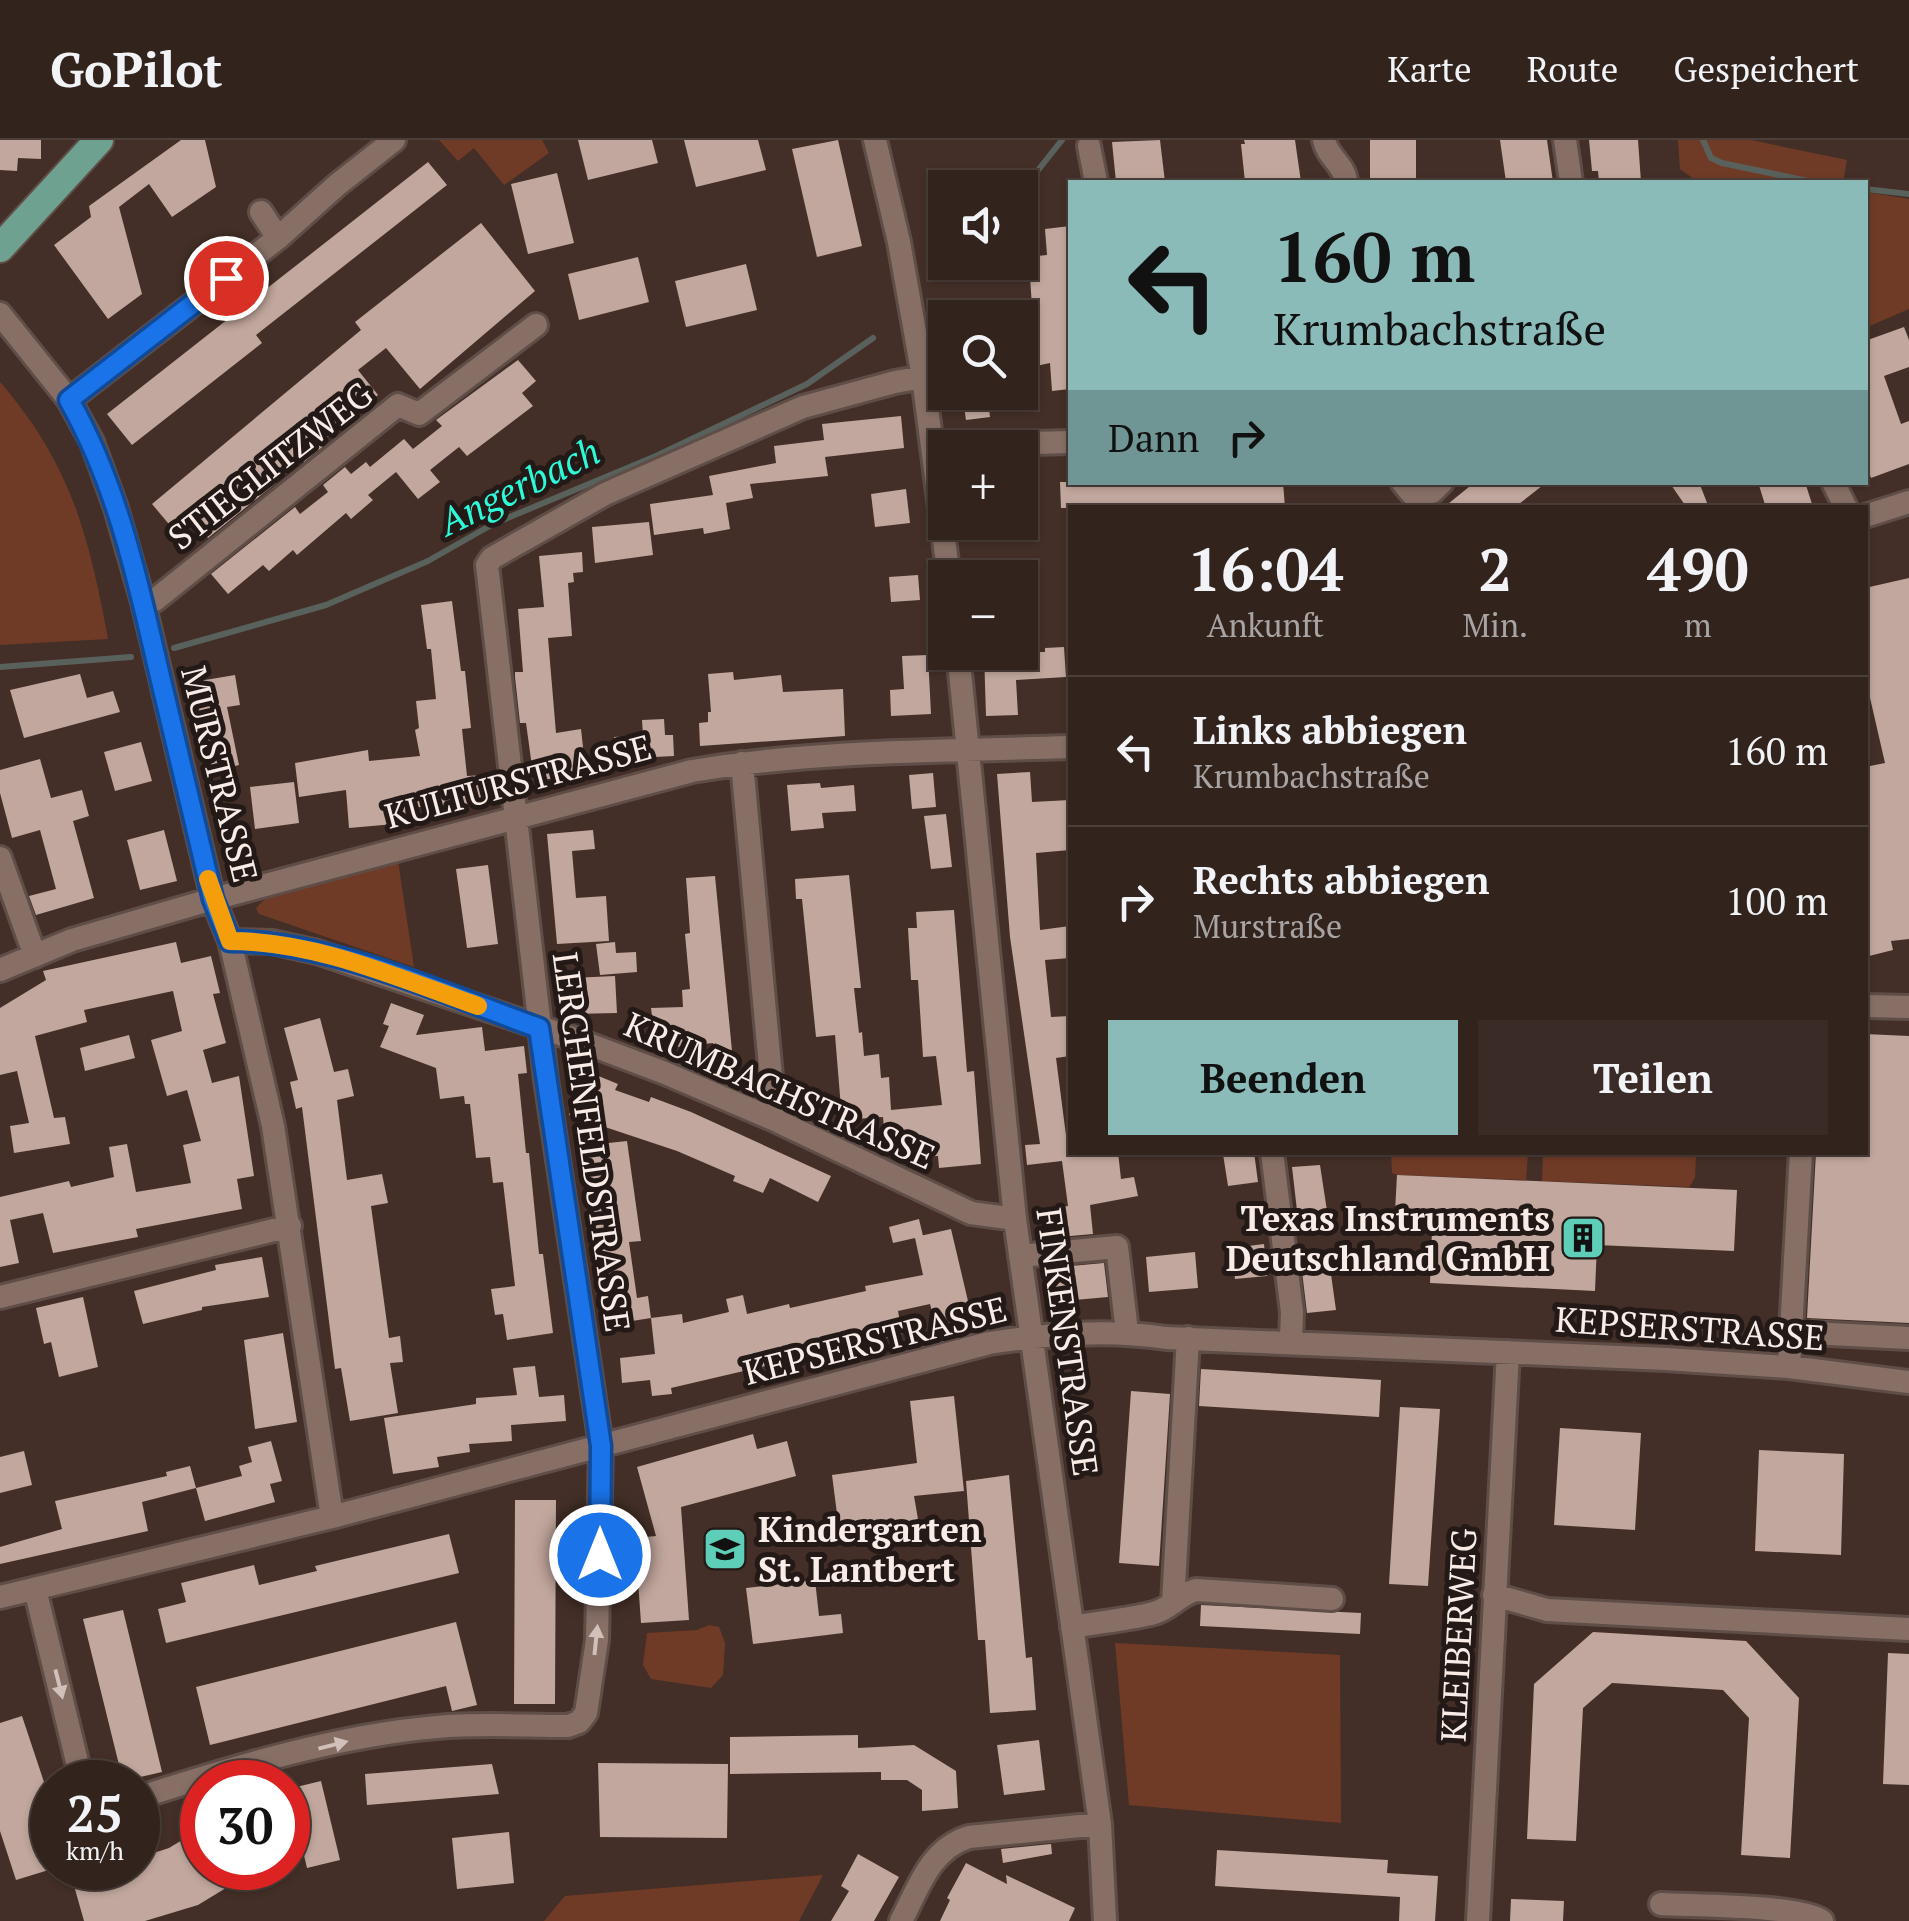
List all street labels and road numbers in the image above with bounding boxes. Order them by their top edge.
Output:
street label: STIEGLITZWEG [158,371,382,559]
street label: MURSTRASSE [171,661,269,887]
street label: KULTURSTRASSE [380,723,656,839]
street label: LERCHENFELDSTRASSE [543,949,641,1335]
street label: KRUMBACHSTRASSE [618,1001,942,1179]
street label: FINKENSTRASSE [1026,1205,1110,1479]
street label: KEPSERSTRASSE [739,1285,1011,1395]
street label: KEPSERSTRASSE [1554,1296,1826,1360]
street label: KLEIBERWEG [1429,1527,1487,1743]

